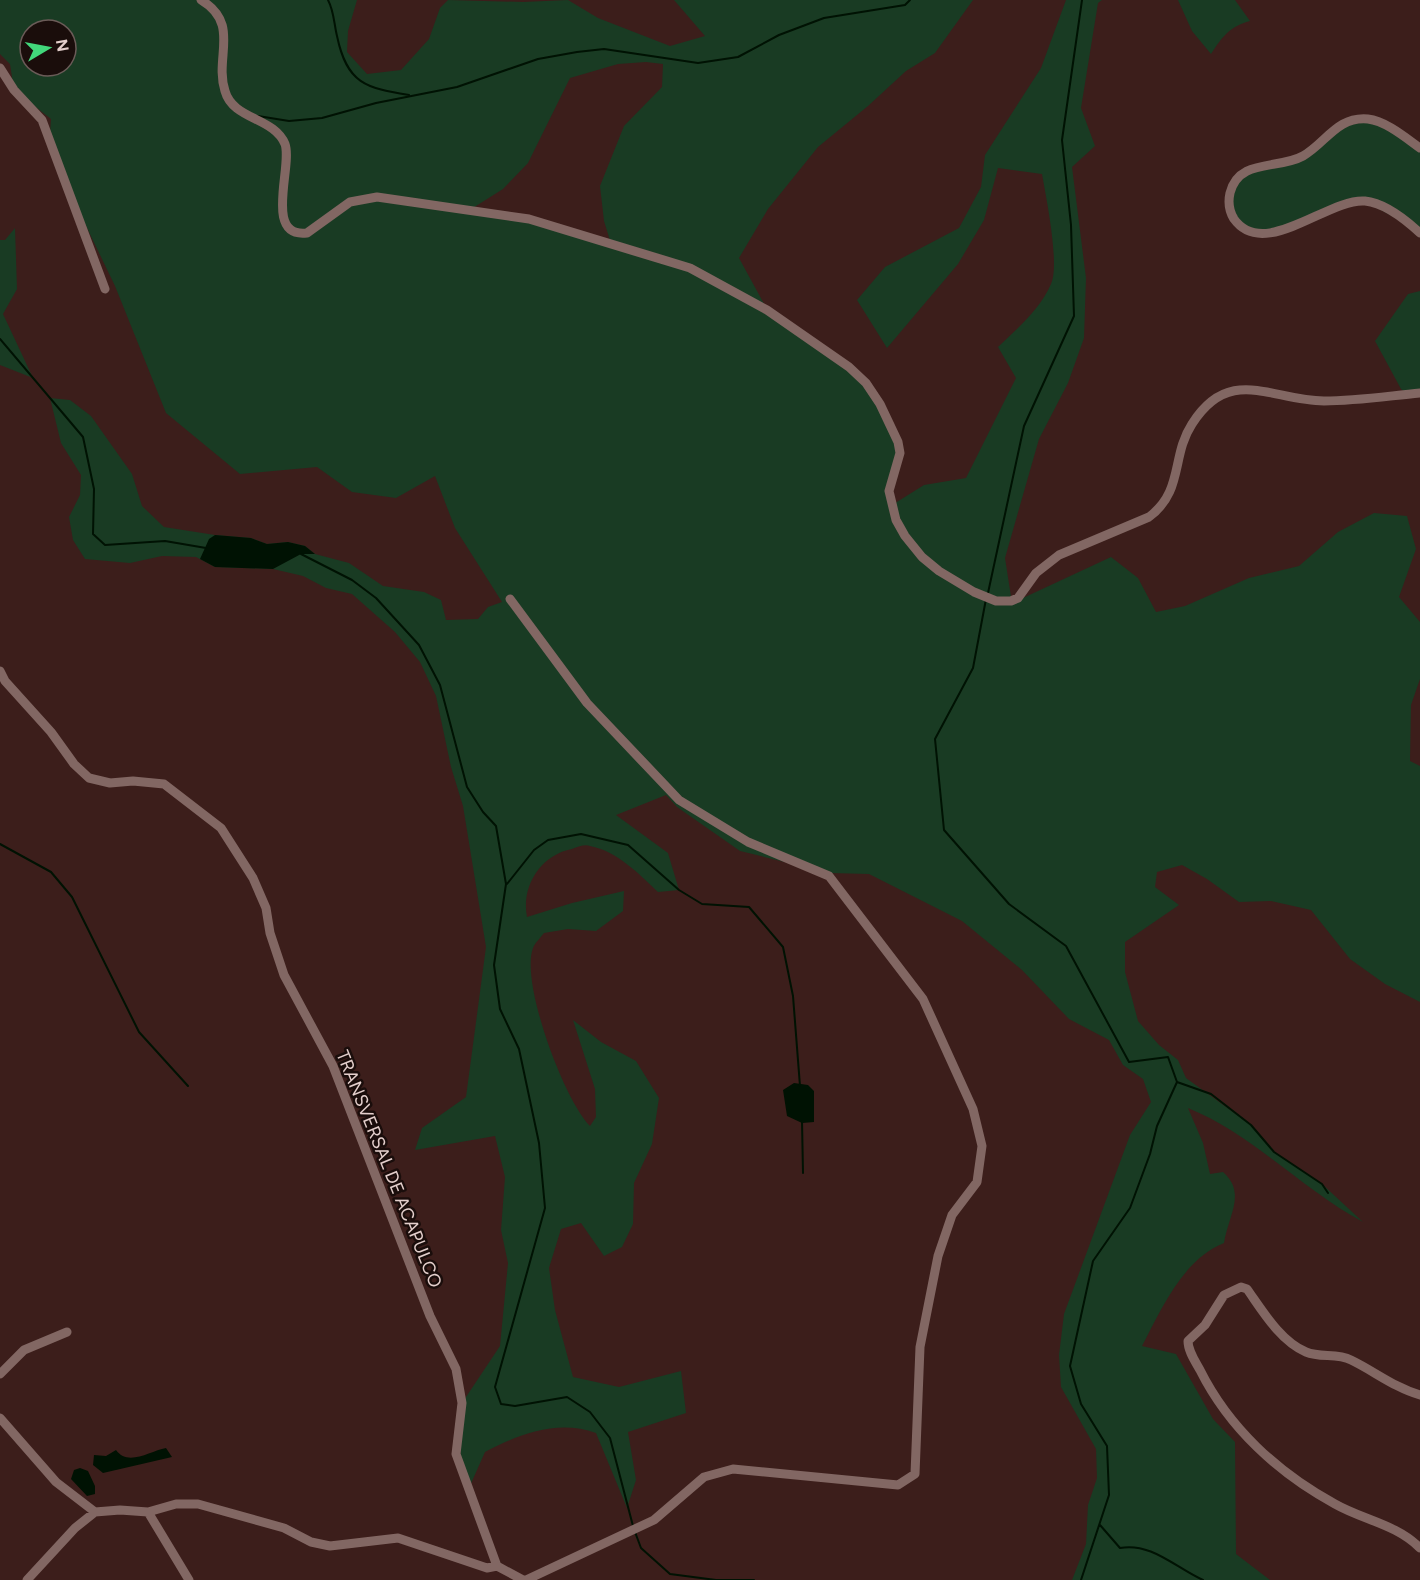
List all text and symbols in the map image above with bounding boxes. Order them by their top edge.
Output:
north arrow [18,18,78,78]
text: N [52,38,73,53]
street label: TRANSVERSAL DE ACAPULCO [331,1047,447,1291]

